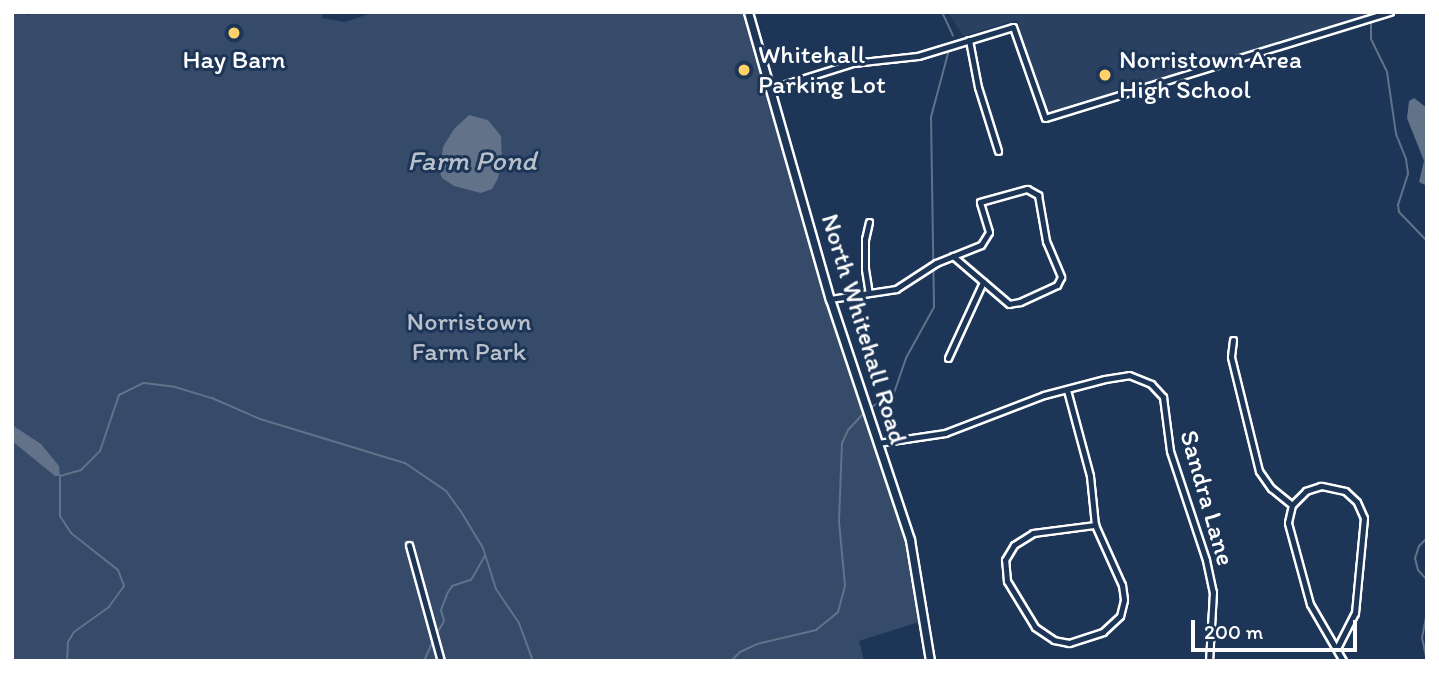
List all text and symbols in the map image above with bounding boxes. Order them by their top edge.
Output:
marker: Hay Barn [226,25,242,41]
place label: Whitehall Parking Lot [758,39,886,100]
place label: Hay Barn [182,44,286,76]
place label: Norristown Area High School [1119,44,1302,106]
marker: Whitehall Parking Lot [736,62,752,78]
marker: Norristown Area High School [1097,67,1113,83]
water label: Farm Pond [408,143,536,177]
street label: North Whitehall Road [814,210,914,448]
park label: Norristown Farm Park [407,306,531,368]
street label: Sandra Lane [1173,427,1241,569]
scale bar [1194,606,1360,650]
text: 200 m [1204,619,1263,644]

